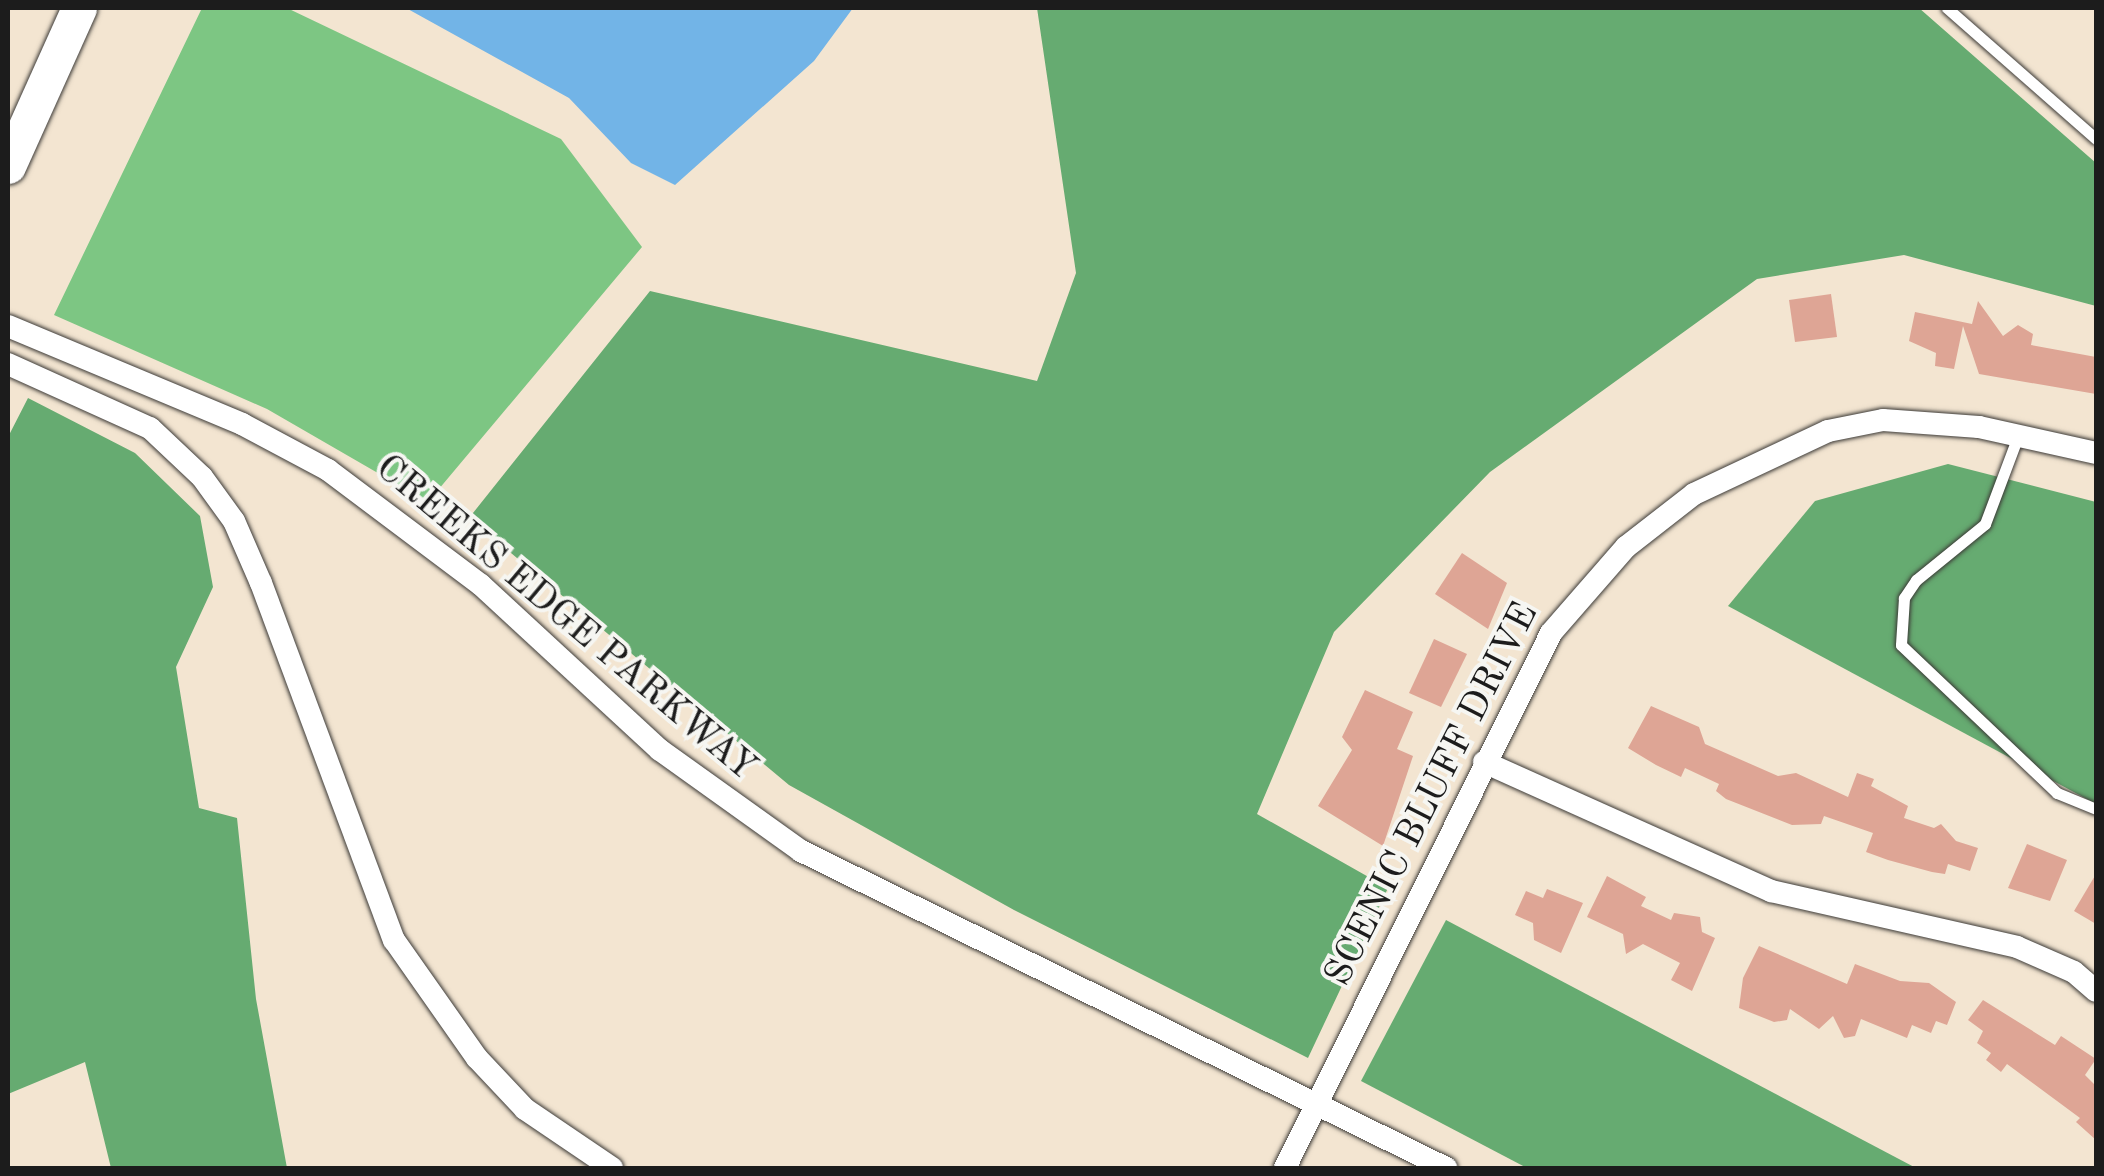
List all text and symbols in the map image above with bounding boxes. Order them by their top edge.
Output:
street label: CREEKS EDGE PARKWAY [365,446,765,792]
street label: SCENIC BLUFF DRIVE [1316,596,1550,994]

